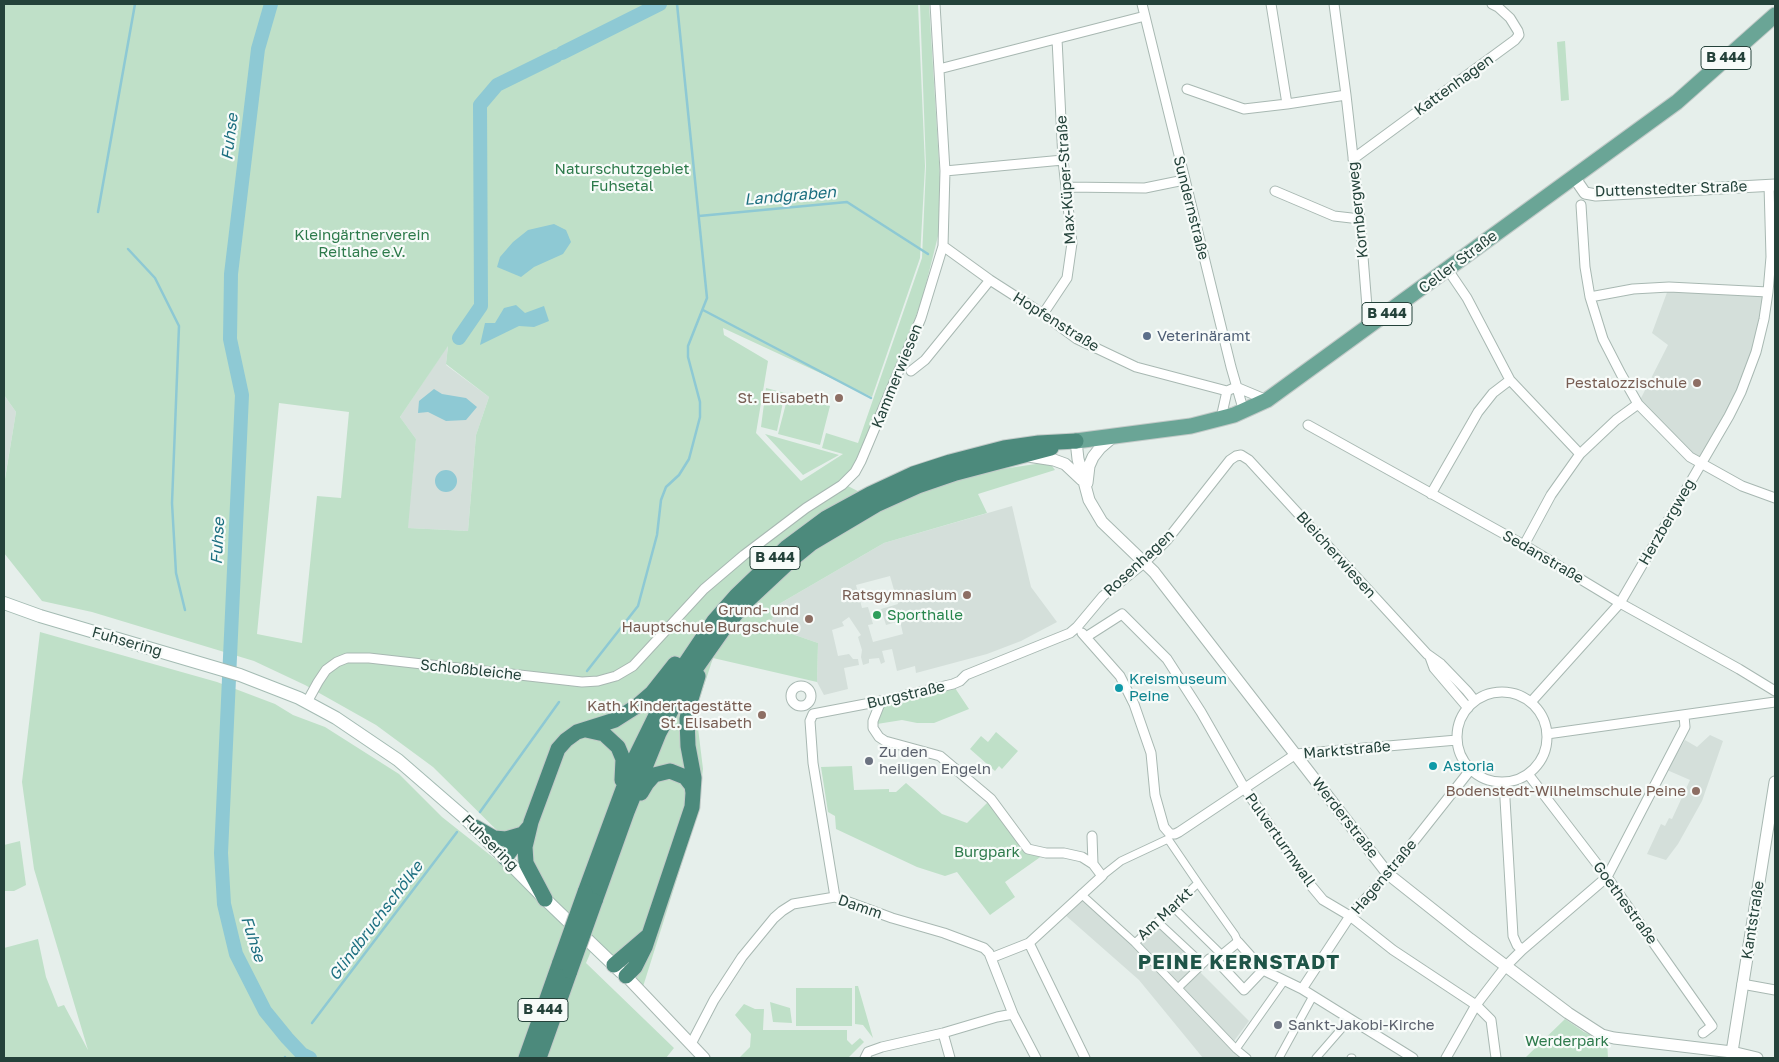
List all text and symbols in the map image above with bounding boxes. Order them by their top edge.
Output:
road number: B 444 [1701,46,1751,70]
street label: Kattenhagen [1411,50,1497,120]
water label: Fuhse [218,113,242,161]
street label: Max-Küper-Straße [1053,115,1079,245]
street label: Sundernstraße [1169,154,1213,262]
park label: Naturschutzgebiet Fuhsetal [555,160,689,195]
street label: Kornbergweg [1344,161,1372,259]
street label: Duttenstedter Straße [1595,177,1747,201]
water label: Landgraben [743,182,837,210]
park label: Kleingärtnerverein Reitlahe e.V. [294,226,430,261]
street label: Celler Straße [1415,227,1501,297]
street label: Hopfenstraße [1010,288,1102,356]
road number: B 444 [1362,302,1412,326]
street label: Kammerwiesen [868,321,926,431]
place label: Veterinäramt [1157,327,1250,345]
marker: Veterinäramt [1141,330,1153,342]
place label: Pestalozzischule [1565,374,1687,392]
marker: Pestalozzischule [1691,377,1703,389]
place label: St. Elisabeth [737,389,829,407]
marker: St. Elisabeth [833,392,845,404]
street label: Herzbergweg [1635,476,1699,568]
street label: Bleicherwiesen [1292,508,1380,602]
water label: Fuhse [207,517,229,565]
street label: Rosenhagen [1100,526,1178,600]
street label: Sedanstraße [1499,527,1587,587]
road number: B 444 [750,546,800,570]
place label: Ratsgymnasium [842,586,957,604]
marker: Ratsgymnasium [961,589,973,601]
place label: Grund- und Hauptschule Burgschule [621,601,799,636]
place label: Sporthalle [887,606,963,624]
marker: Sporthalle [871,609,883,621]
marker: Grund- und Hauptschule Burgschule [803,613,815,625]
street label: Fuhsering [90,623,164,661]
street label: Schloßbleiche [419,656,523,684]
place label: Kreismuseum Peine [1129,670,1227,705]
street label: Burgstraße [865,677,947,713]
marker: Kreismuseum Peine [1113,682,1125,694]
place label: Kath. Kindertagestätte St. Elisabeth [587,697,752,732]
marker: Kath. Kindertagestätte St. Elisabeth [756,709,768,721]
street label: Marktstraße [1303,737,1391,763]
place label: Zu den heiligen Engeln [879,743,991,778]
marker: Zu den heiligen Engeln [863,755,875,767]
place label: Astoria [1443,757,1494,775]
marker: Astoria [1427,760,1439,772]
street label: Werderstraße [1308,774,1382,862]
place label: Bodenstedt-Wilhelmschule Peine [1445,782,1686,800]
marker: Bodenstedt-Wilhelmschule Peine [1690,785,1702,797]
street label: Pulverturmwall [1241,790,1319,890]
street label: Fuhsering [458,811,522,875]
street label: Hagenstraße [1347,836,1421,918]
park label: Burgpark [954,843,1020,861]
water label: Glindbruchschölke [325,858,427,984]
street label: Goethestraße [1589,858,1661,948]
street label: Kantstraße [1738,879,1768,961]
street label: Am Markt [1134,884,1196,944]
street label: Damm [836,891,884,923]
water label: Fuhse [237,914,269,964]
district label: PEINE KERNSTADT [1136,951,1342,975]
road number: B 444 [518,998,568,1022]
place label: Sankt-Jakobi-Kirche [1288,1016,1435,1034]
marker: Sankt-Jakobi-Kirche [1272,1019,1284,1031]
park label: Werderpark [1525,1032,1609,1050]

